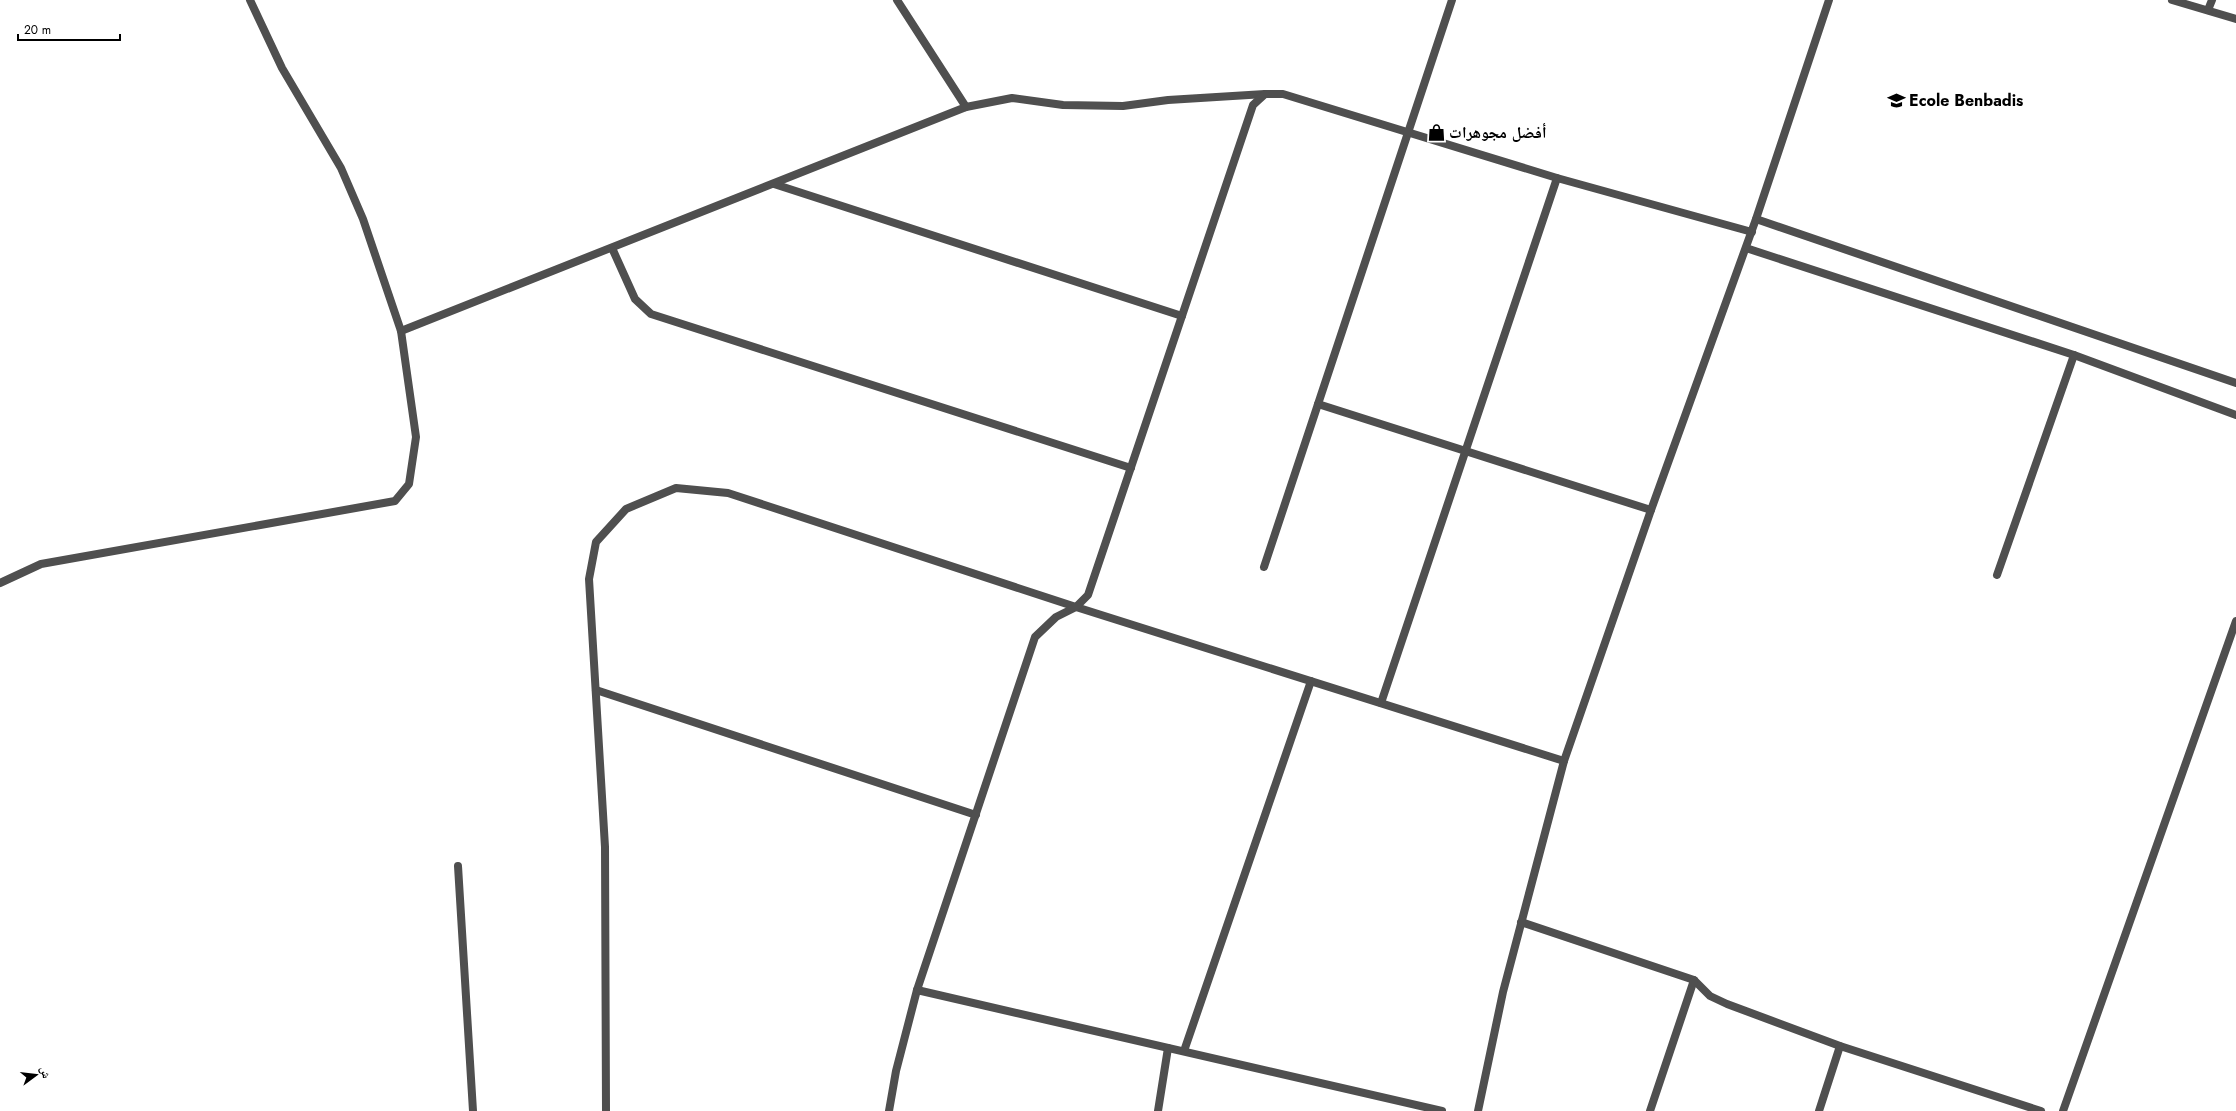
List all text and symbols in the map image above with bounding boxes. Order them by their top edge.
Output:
scale bar [18,16,120,42]
text: 20 m [24,21,51,39]
place label: Ecole Benbadis [1909,89,2023,112]
school or university icon: Ecole Benbadis [1886,90,1906,110]
place label: أفضل مجوهرات [1449,121,1547,144]
shop icon: أفضل مجوهرات [1426,122,1446,142]
north arrow [16,1055,56,1095]
text: ش [36,1065,55,1080]

